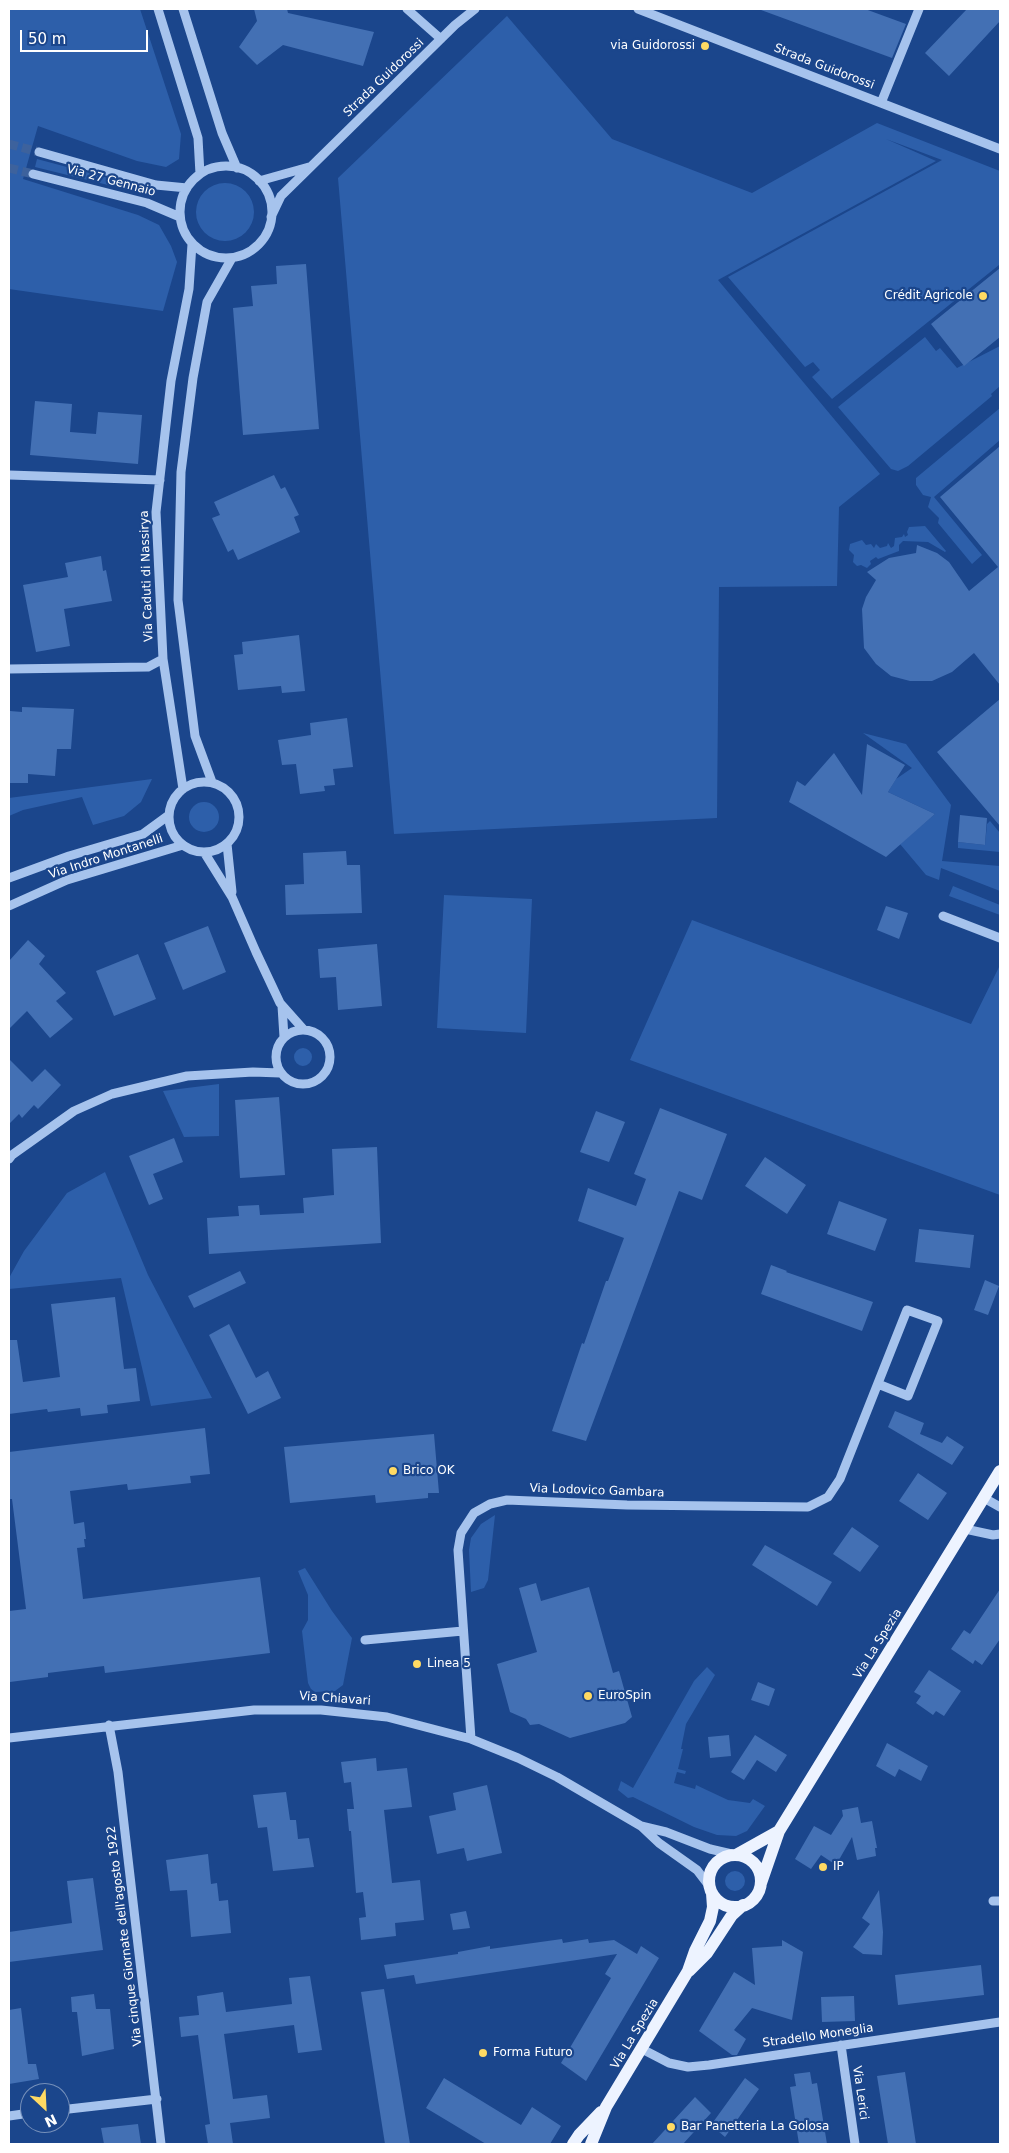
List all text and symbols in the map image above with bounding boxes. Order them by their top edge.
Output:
scale bar [22,20,150,52]
text: 50 m [28,30,66,48]
street label: Strada Guidorossi [341,36,427,120]
place label: via Guidorossi [610,39,695,53]
marker: via Guidorossi [699,40,711,52]
street label: Strada Guidorossi [772,41,876,93]
street label: Via 27 Gennaio [65,162,157,200]
place label: Crédit Agricole [884,289,973,303]
marker: Crédit Agricole [977,290,989,302]
street label: Via Caduti di Nassirya [138,510,156,642]
street label: Via Indro Montanelli [47,832,165,882]
place label: Brico OK [403,1464,455,1478]
marker: Brico OK [387,1465,399,1477]
street label: Via Lodovico Gambara [529,1481,665,1501]
street label: Via La Spezia [851,1606,905,1682]
place label: Linea 5 [427,1657,471,1671]
marker: Linea 5 [411,1658,423,1670]
street label: Via Chiavari [299,1689,371,1709]
place label: EuroSpin [598,1689,651,1703]
marker: EuroSpin [582,1690,594,1702]
street label: Via cinque Giornate dell'agosto 1922 [104,1825,146,2047]
place label: IP [833,1860,844,1874]
marker: IP [817,1861,829,1873]
street label: Via La Spezia [608,1996,662,2072]
street label: Stradello Moneglia [762,2021,874,2051]
place label: Forma Futuro [493,2046,573,2060]
marker: Forma Futuro [477,2047,489,2059]
street label: Via Lerici [849,2065,871,2121]
north arrow [20,2083,70,2133]
text: N [42,2111,60,2130]
place label: Bar Panetteria La Golosa [681,2120,829,2134]
marker: Bar Panetteria La Golosa [665,2121,677,2133]

